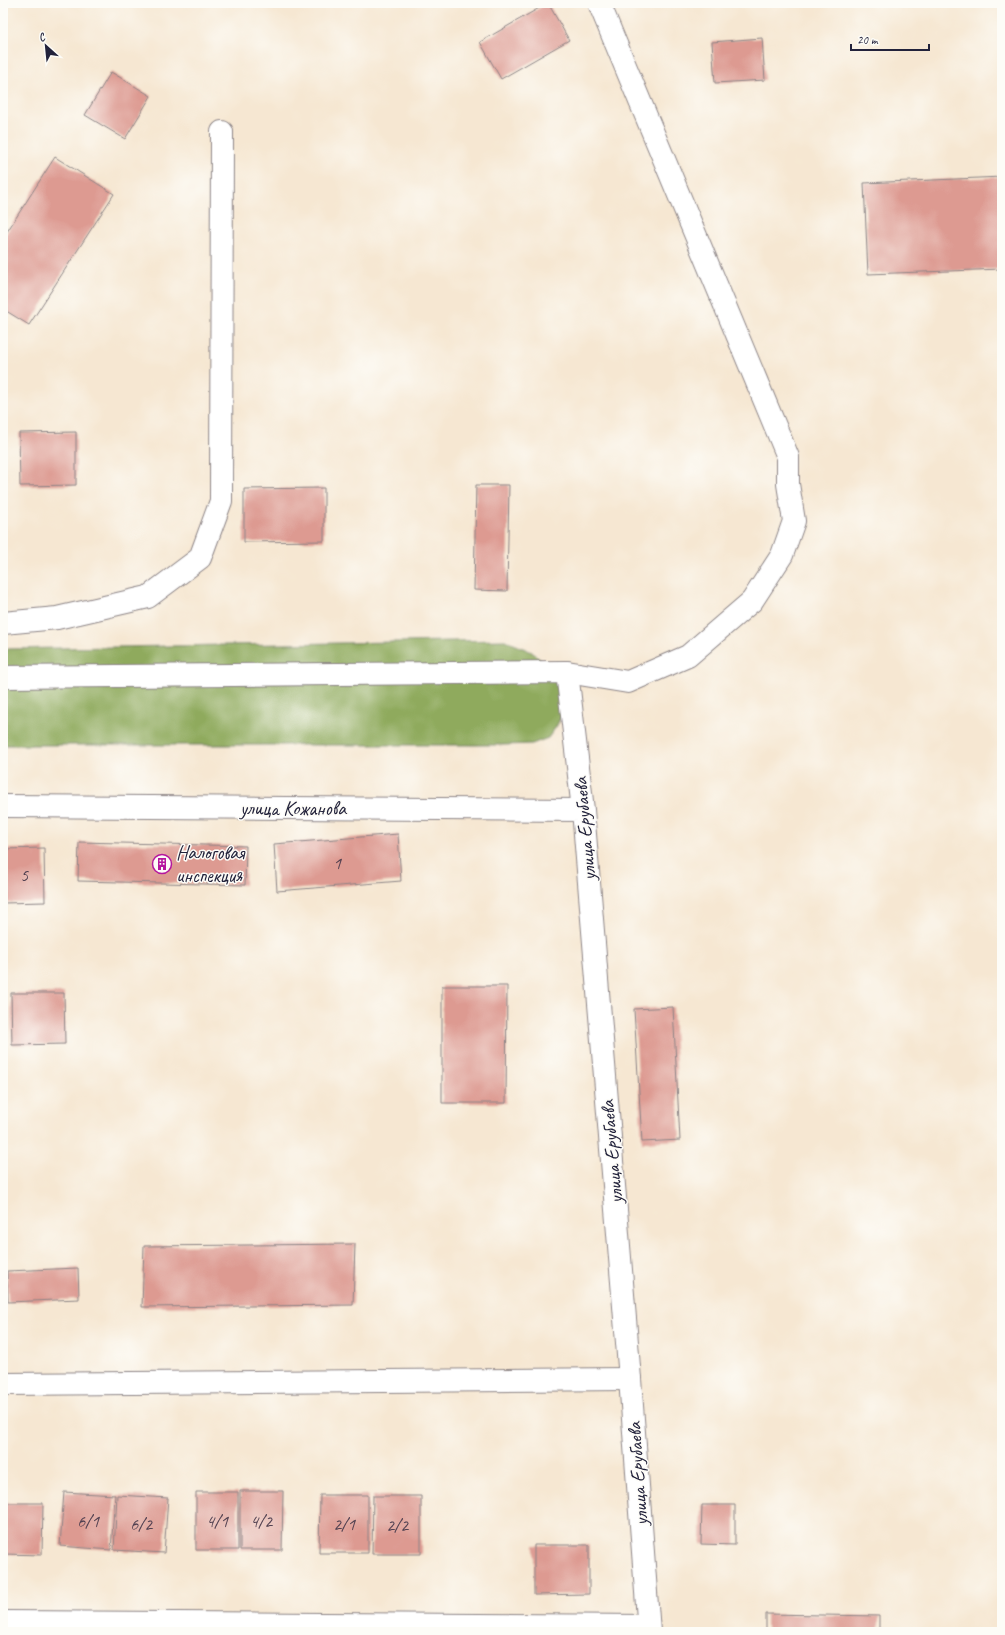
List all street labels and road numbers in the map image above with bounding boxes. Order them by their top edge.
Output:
street label: улица Ерубаева [567,775,602,883]
street label: улица Кожанова [239,796,347,821]
street label: улица Ерубаева [594,1098,629,1206]
street label: улица Ерубаева [621,1420,654,1528]

